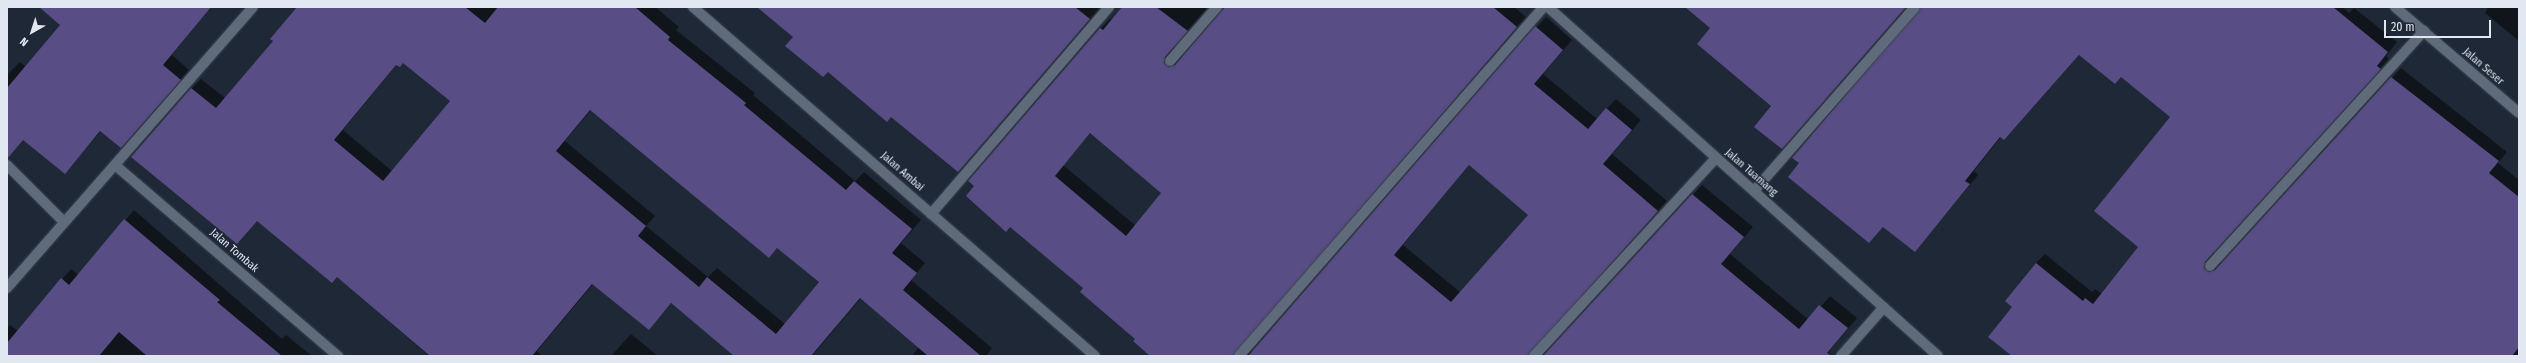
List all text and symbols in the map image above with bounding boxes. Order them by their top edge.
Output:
north arrow [12,12,52,52]
scale bar [2386,12,2493,38]
text: 20 m [2391,20,2415,34]
text: N [17,35,31,49]
street label: Jalan Seser [2460,46,2506,88]
street label: Jalan Tuamang [1722,147,1780,199]
street label: Jalan Ambai [878,150,926,194]
street label: Jalan Tombak [207,226,261,276]

